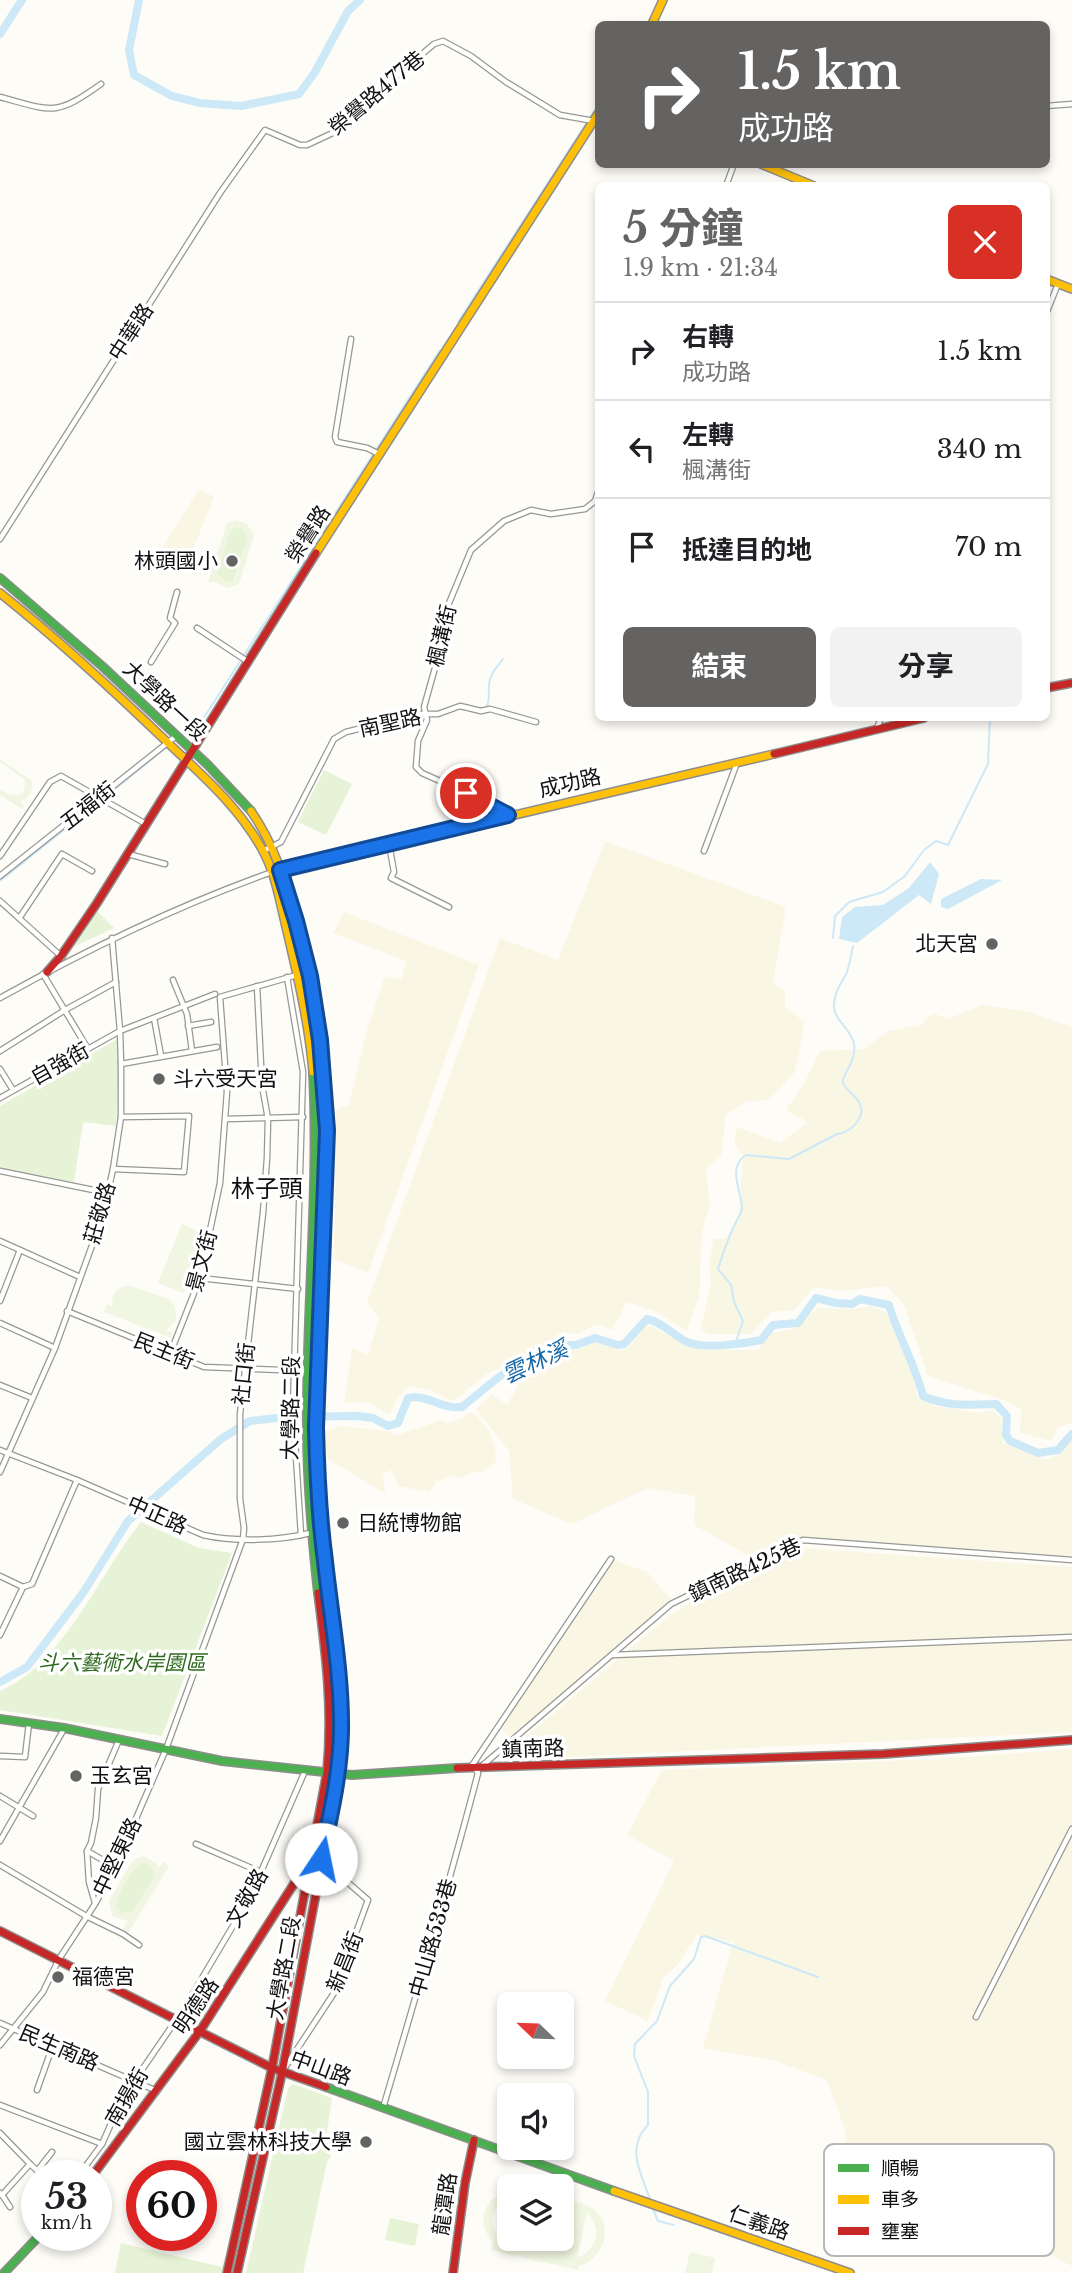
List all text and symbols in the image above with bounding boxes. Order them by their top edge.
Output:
text: 1.5 km [738,41,901,102]
street label: 榮譽路477巷 [324,45,430,141]
icon: right [623,49,714,140]
text: 成功路 [738,108,834,148]
text: 5 分鐘 [623,202,743,254]
button: close [948,205,1022,279]
text: 1.9 km · 21:34 [623,254,778,282]
street label: 中華路 [103,299,159,365]
text: 右轉 [682,321,734,353]
icon: right [623,332,661,370]
text: 1.5 km [937,335,1022,367]
text: 成功路 [682,358,751,386]
text: 左轉 [682,419,734,451]
icon: left [623,430,661,468]
text: 340 m [937,433,1022,465]
text: 楓溝街 [682,456,751,484]
street label: 榮譽路 [280,501,336,567]
icon: arrive [623,528,661,566]
text: 70 m [955,531,1022,563]
text: 抵達目的地 [682,534,812,566]
place label: 林頭國小 [134,548,218,574]
marker: 林頭國小 [224,553,240,569]
street label: 楓溝街 [422,602,462,670]
button: 結束 [623,627,816,707]
button: 分享 [830,627,1022,707]
street label: 大學路一段 [118,656,212,746]
street label: 南聖路 [356,704,424,742]
pin [436,763,496,823]
street label: 成功路 [536,763,604,803]
icon: arrive [447,774,485,812]
street label: 五福街 [55,776,121,836]
place label: 北天宮 [915,931,978,957]
marker: 北天宮 [984,936,1000,952]
street label: 自強街 [26,1037,94,1091]
place label: 斗六受天宮 [173,1066,278,1092]
marker: 斗六受天宮 [151,1071,167,1087]
district label: 林子頭 [231,1174,303,1203]
street label: 莊敬路 [79,1179,121,1247]
street label: 景文街 [181,1227,223,1295]
street label: 民主街 [130,1327,198,1375]
water label: 雲林溪 [498,1333,575,1389]
street label: 社口街 [228,1341,260,1407]
street label: 大學路二段 [277,1355,305,1461]
street label: 中正路 [123,1490,191,1540]
place label: 日統博物館 [357,1510,462,1536]
marker: 日統博物館 [335,1515,351,1531]
street label: 鎮南路425巷 [685,1533,805,1607]
park label: 斗六藝術水岸園區 [38,1650,209,1676]
street label: 鎮南路 [501,1735,565,1763]
place label: 玉玄宮 [90,1763,153,1789]
marker: 玉玄宮 [68,1768,84,1784]
street label: 中堅東路 [87,1814,147,1900]
position arrow [284,1822,358,1896]
street label: 文敬路 [220,1864,274,1932]
street label: 中山路533巷 [404,1876,462,2000]
street label: 大學路二段 [262,1914,306,2022]
street label: 新昌街 [321,1928,369,1996]
place label: 福德宮 [72,1964,135,1990]
marker: 福德宮 [50,1969,66,1985]
street label: 明德路 [168,1973,224,2039]
north arrow [497,1992,574,2068]
map controls [497,1992,574,2251]
street label: 民生南路 [15,2020,103,2076]
street label: 中山路 [287,2045,355,2091]
street label: 南揚街 [100,2063,154,2131]
button: sound [497,2083,574,2160]
place label: 國立雲林科技大學 [184,2129,352,2155]
marker: 國立雲林科技大學 [358,2134,374,2150]
legend [824,2144,1054,2256]
text: 順暢 [881,2157,919,2180]
speed limit sign: 60 [126,2160,217,2251]
street label: 龍潭路 [428,2171,462,2237]
button: layers [497,2174,574,2251]
text: 53 [45,2175,88,2218]
text: 車多 [881,2188,919,2211]
street label: 仁義路 [725,2200,793,2246]
text: km/h [41,2212,92,2234]
text: 壅塞 [881,2220,919,2243]

